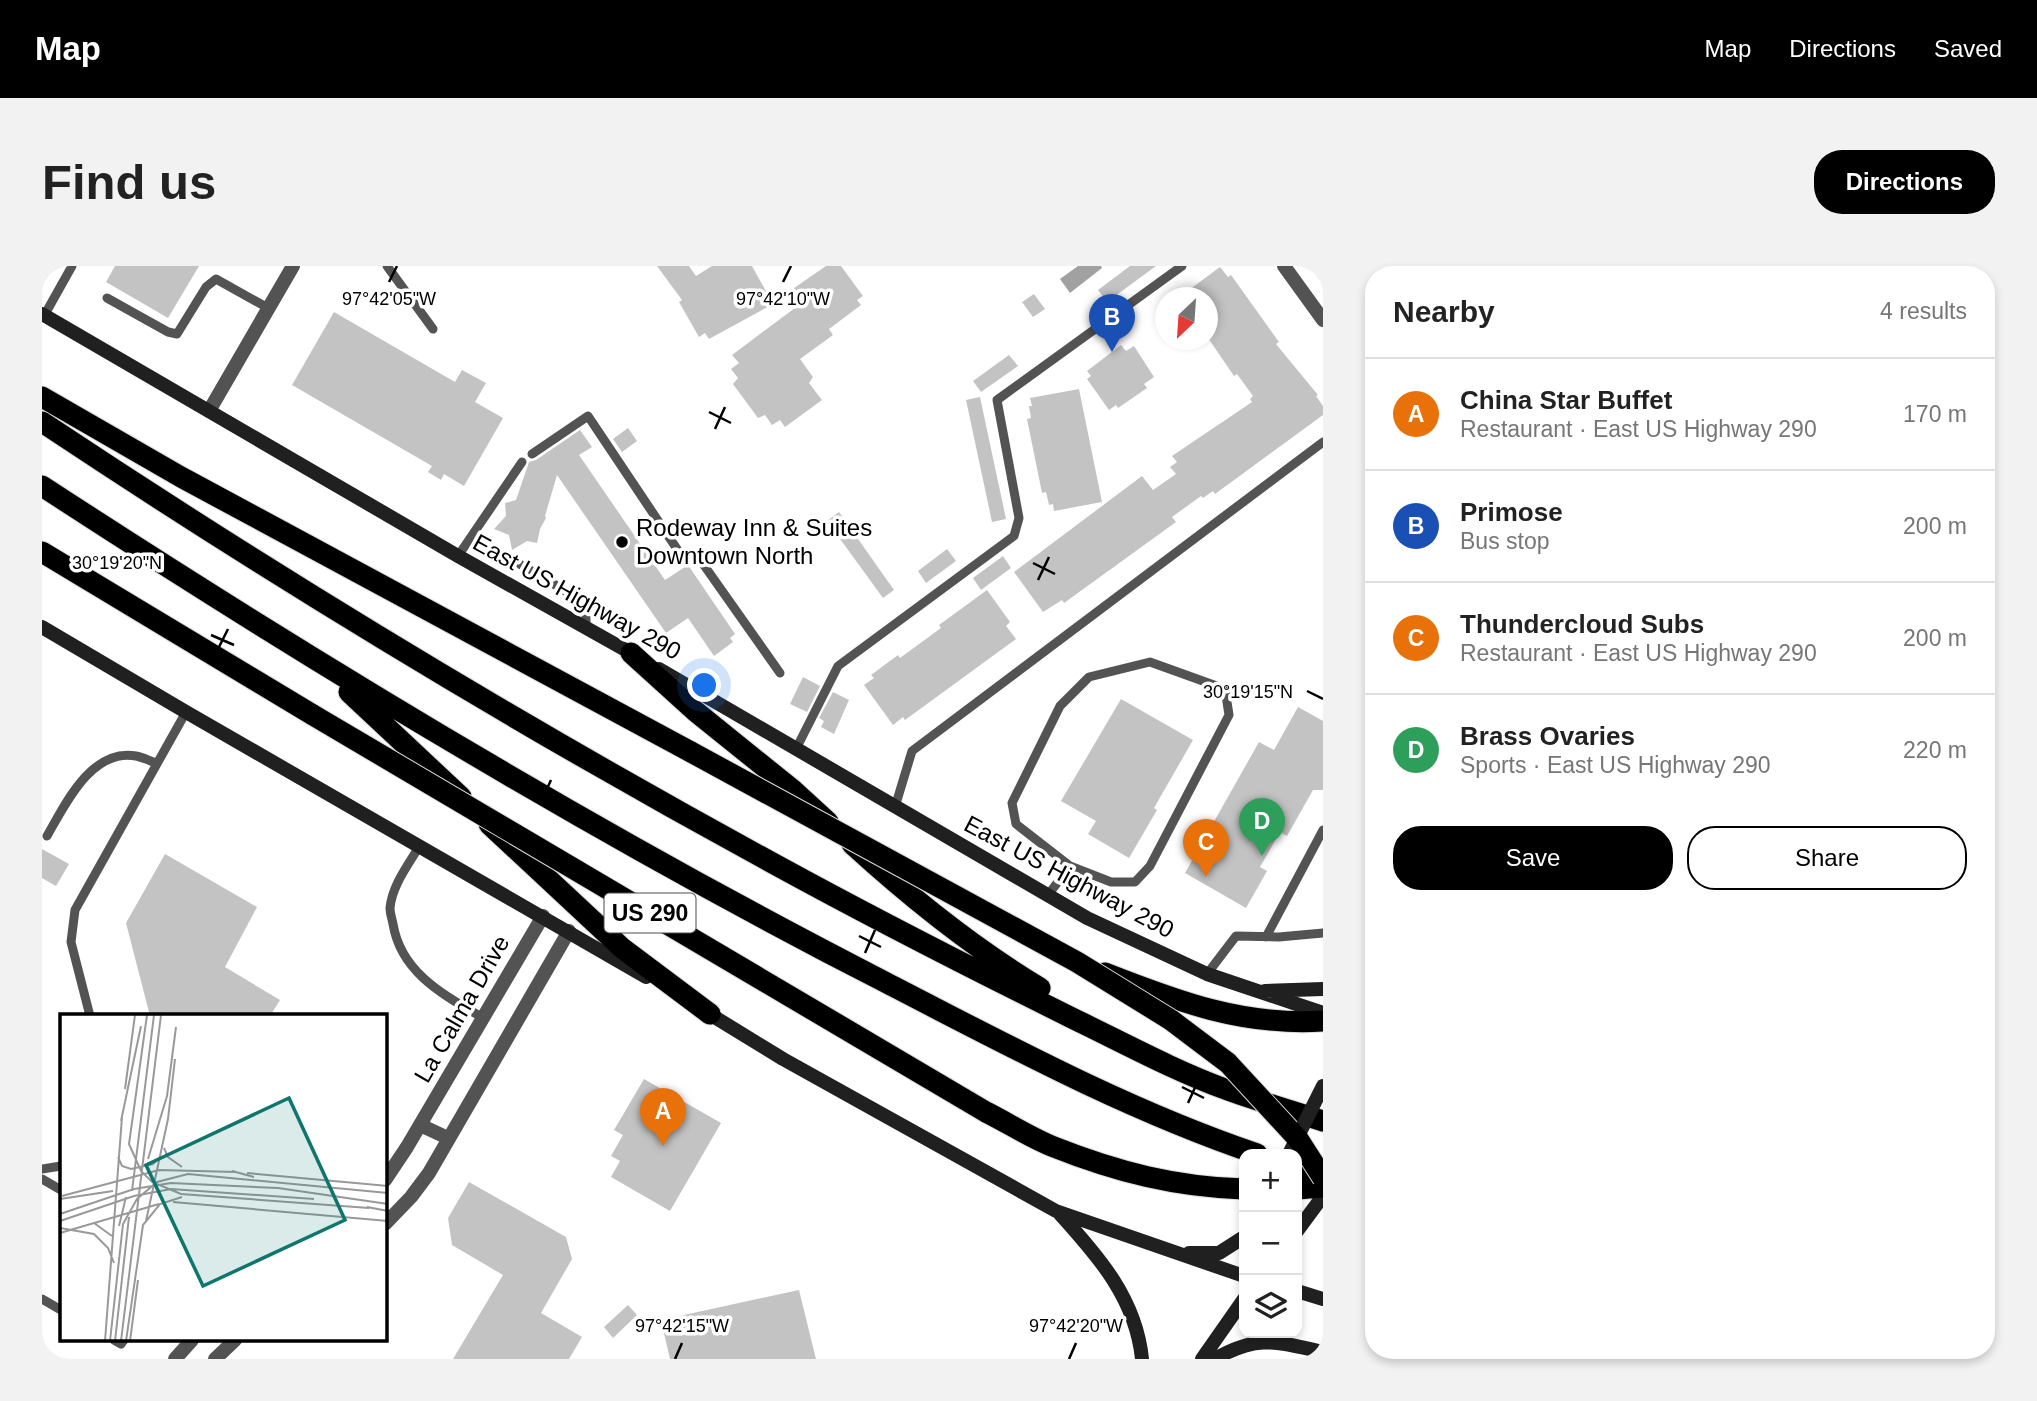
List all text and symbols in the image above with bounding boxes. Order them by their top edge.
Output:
text: Map [35,30,101,67]
text: Map [1705,35,1751,62]
text: Directions [1789,35,1896,62]
text: Saved [1934,35,2002,62]
button: Directions [1814,150,1995,214]
text: Find us [42,155,216,209]
north arrow [1155,287,1218,350]
text: 97°42'05"W [342,289,436,309]
text: 97°42'10"W [736,289,830,309]
pin: B [1089,294,1135,352]
text: Nearby [1393,295,1495,328]
text: 4 results [1880,298,1967,324]
text: China Star Buffet [1460,385,1672,415]
text: A [1408,401,1424,427]
text: 170 m [1903,401,1967,427]
text: Restaurant · East US Highway 290 [1460,416,1817,442]
text: Primose [1460,497,1563,527]
text: B [1408,513,1424,539]
text: 200 m [1903,513,1967,539]
place label: Rodeway Inn & Suites Downtown North [636,514,872,569]
street label: East US Highway 290 [469,528,686,665]
text: Bus stop [1460,528,1550,554]
marker: Rodeway Inn & Suites Downtown North [614,534,630,550]
text: 30°19'20"N [72,553,162,573]
text: Thundercloud Subs [1460,609,1704,639]
text: C [1408,625,1424,651]
text: 200 m [1903,625,1967,651]
text: Restaurant · East US Highway 290 [1460,640,1817,666]
your location [687,668,721,702]
text: 30°19'15"N [1203,682,1293,702]
text: Brass Ovaries [1460,721,1635,751]
text: D [1408,737,1424,763]
text: 220 m [1903,737,1967,763]
text: Sports · East US Highway 290 [1460,752,1771,778]
pin: D [1239,798,1285,856]
street label: East US Highway 290 [960,810,1179,943]
pin: C [1183,819,1229,877]
button: Save [1393,826,1673,890]
button: Share [1687,826,1967,890]
road number: US 290 [604,894,696,932]
street label: La Calma Drive [409,930,515,1087]
inset map [60,1014,387,1342]
pin: A [640,1088,686,1146]
map controls [1239,1149,1302,1338]
button: + [1239,1149,1302,1212]
button: − [1239,1212,1302,1275]
button: layers [1239,1275,1302,1338]
text: 97°42'15"W [635,1316,729,1336]
text: 97°42'20"W [1029,1316,1123,1336]

